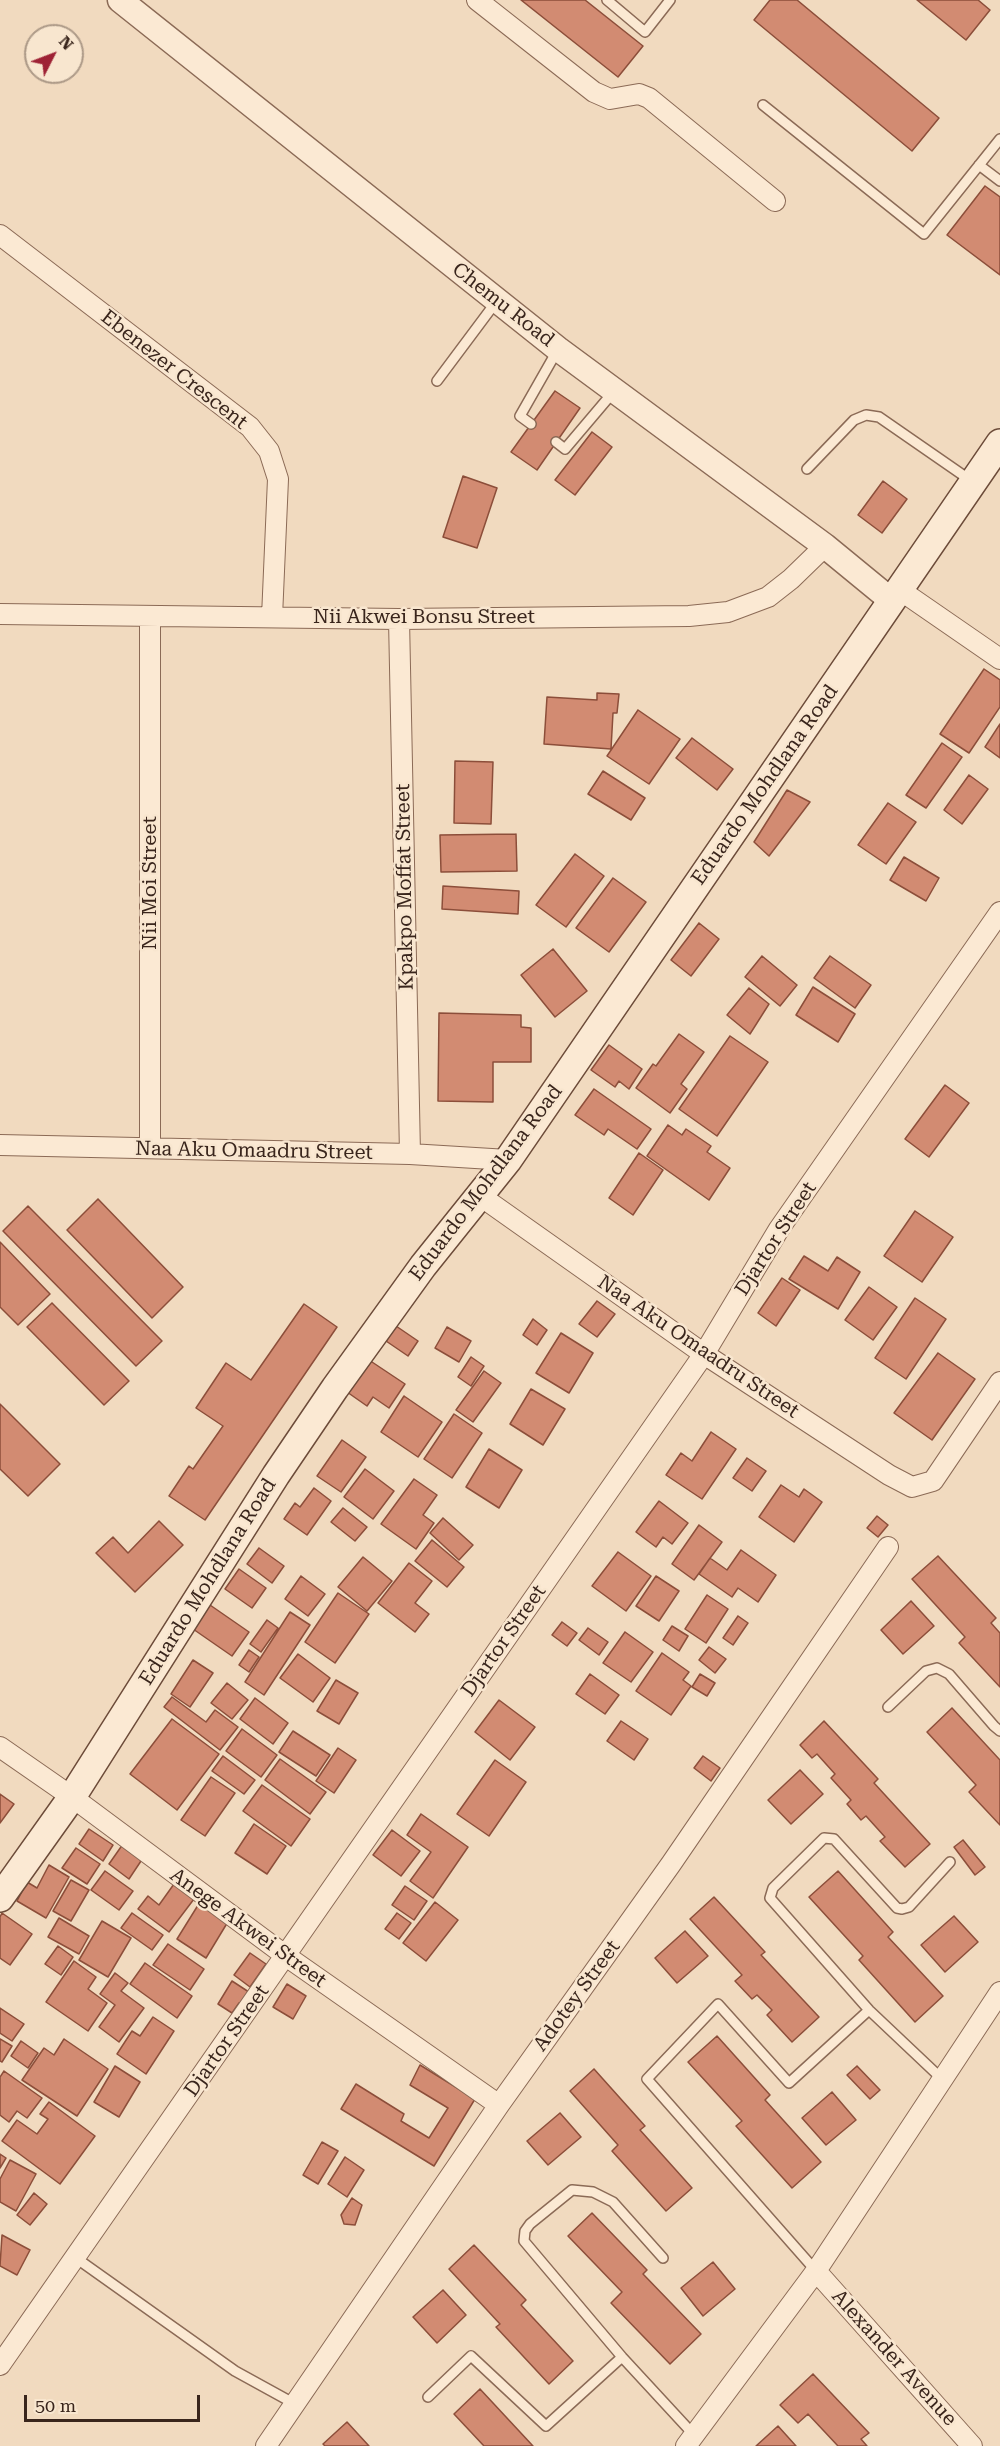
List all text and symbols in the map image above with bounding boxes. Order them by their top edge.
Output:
north arrow [24,24,84,84]
text: N [55,32,77,54]
street label: Chemu Road [447,258,559,352]
street label: Ebenezer Crescent [96,305,252,435]
street label: Nii Akwei Bonsu Street [313,605,535,629]
street label: Eduardo Mohdlana Road [687,680,843,890]
street label: Kpakpo Moffat Street [391,784,419,990]
street label: Nii Moi Street [138,816,162,950]
street label: Eduardo Mohdlana Road [404,1080,568,1286]
street label: Naa Aku Omaadru Street [135,1137,373,1165]
street label: Djartor Street [730,1178,822,1300]
street label: Naa Aku Omaadru Street [593,1271,803,1423]
street label: Eduardo Mohdlana Road [134,1474,282,1690]
street label: Djartor Street [457,1581,551,1701]
street label: Anege Akwei Street [165,1863,331,1993]
street label: Adotey Street [529,1936,625,2056]
street label: Djartor Street [180,1981,274,2101]
street label: Alexander Avenue [826,2285,962,2431]
scale bar [27,2383,202,2421]
text: 50 m [35,2395,76,2416]

